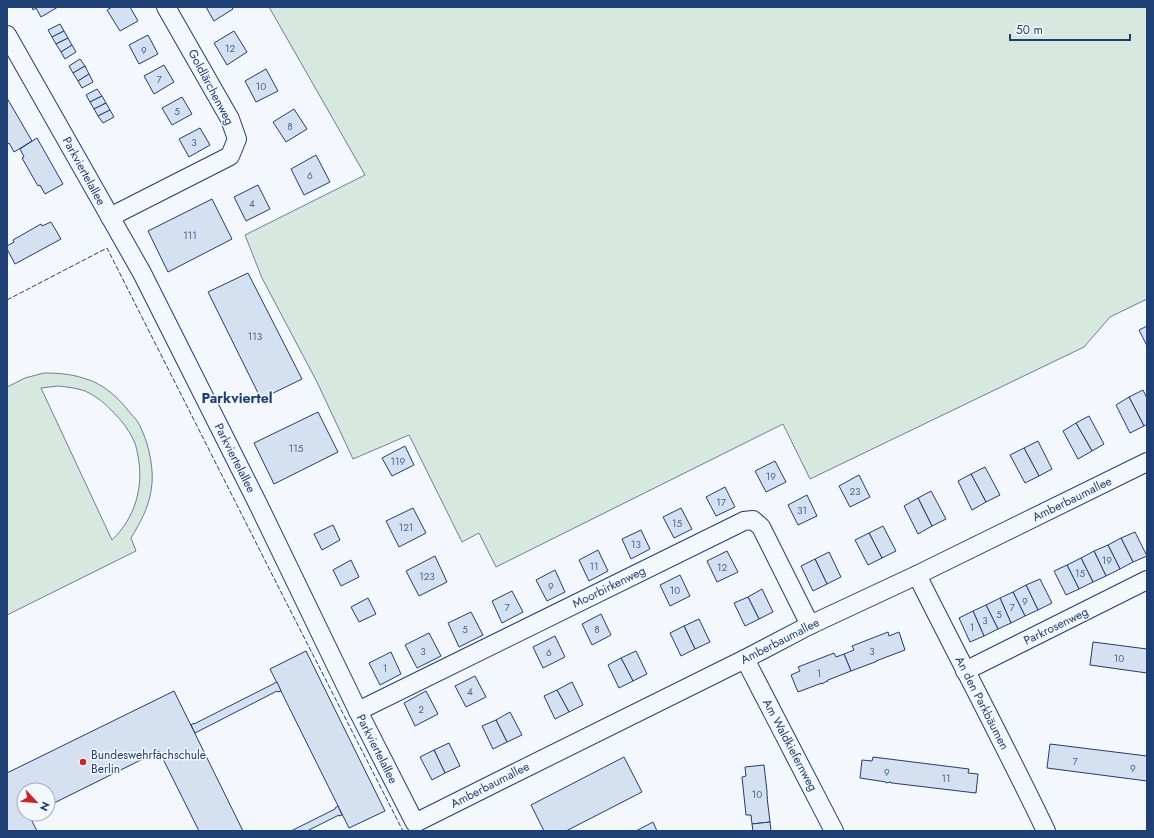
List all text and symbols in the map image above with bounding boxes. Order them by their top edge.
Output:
scale bar [1010,16,1130,42]
text: 50 m [1016,21,1043,39]
house number: 12 [225,41,235,56]
house number: 9 [141,43,147,58]
street label: Goldlärchenweg [183,46,239,128]
house number: 7 [156,72,162,87]
house number: 10 [256,79,266,94]
house number: 5 [174,104,180,119]
house number: 8 [287,119,293,134]
street label: Parkviertelallee [58,134,110,208]
house number: 3 [191,135,197,150]
house number: 6 [307,168,313,183]
house number: 4 [249,196,255,211]
house number: 111 [183,228,197,243]
house number: 113 [248,329,263,344]
district label: Parkviertel [201,388,273,408]
street label: Parkviertelallee [210,420,260,496]
house number: 115 [289,441,304,456]
house number: 119 [391,454,406,469]
house number: 19 [766,469,776,484]
street label: Amberbaumallee [1029,472,1115,526]
house number: 23 [849,484,861,499]
house number: 17 [716,495,727,510]
house number: 31 [797,503,807,518]
house number: 15 [672,516,682,531]
house number: 121 [399,520,413,535]
house number: 13 [631,537,642,552]
house number: 19 [1102,553,1112,568]
house number: 11 [590,559,599,574]
house number: 12 [717,560,727,575]
street label: Moorbirkenweg [569,561,649,613]
house number: 15 [1075,566,1085,581]
house number: 123 [419,569,435,584]
house number: 9 [548,579,554,594]
house number: 10 [670,583,680,598]
house number: 9 [1022,594,1028,609]
house number: 7 [504,600,510,615]
house number: 7 [1009,600,1015,615]
street label: Parkrosenweg [1021,603,1091,649]
house number: 5 [996,607,1002,622]
street label: Amberbaumallee [737,613,823,669]
house number: 3 [982,613,988,628]
house number: 1 [970,620,974,635]
house number: 5 [462,622,468,637]
house number: 8 [594,622,600,637]
house number: 3 [420,644,426,659]
house number: 3 [869,644,875,659]
house number: 6 [546,645,552,660]
house number: 10 [1114,651,1124,666]
street label: An den Parkbäumen [951,653,1013,753]
house number: 1 [383,661,387,676]
house number: 1 [817,666,821,681]
house number: 4 [467,684,473,699]
street label: Am Waldkiefernweg [758,696,822,794]
house number: 2 [418,702,424,717]
street label: Parkviertelallee [352,711,402,787]
place label: Bundeswehrfachschule Berlin [91,746,206,778]
house number: 7 [1072,754,1078,769]
marker: Bundeswehrfachschule Berlin [78,757,88,767]
street label: Amberbaumallee [447,757,533,813]
house number: 9 [1130,761,1136,776]
house number: 9 [884,765,890,780]
house number: 11 [942,771,951,786]
north arrow [16,782,56,822]
house number: 10 [752,787,762,802]
text: N [36,799,54,814]

